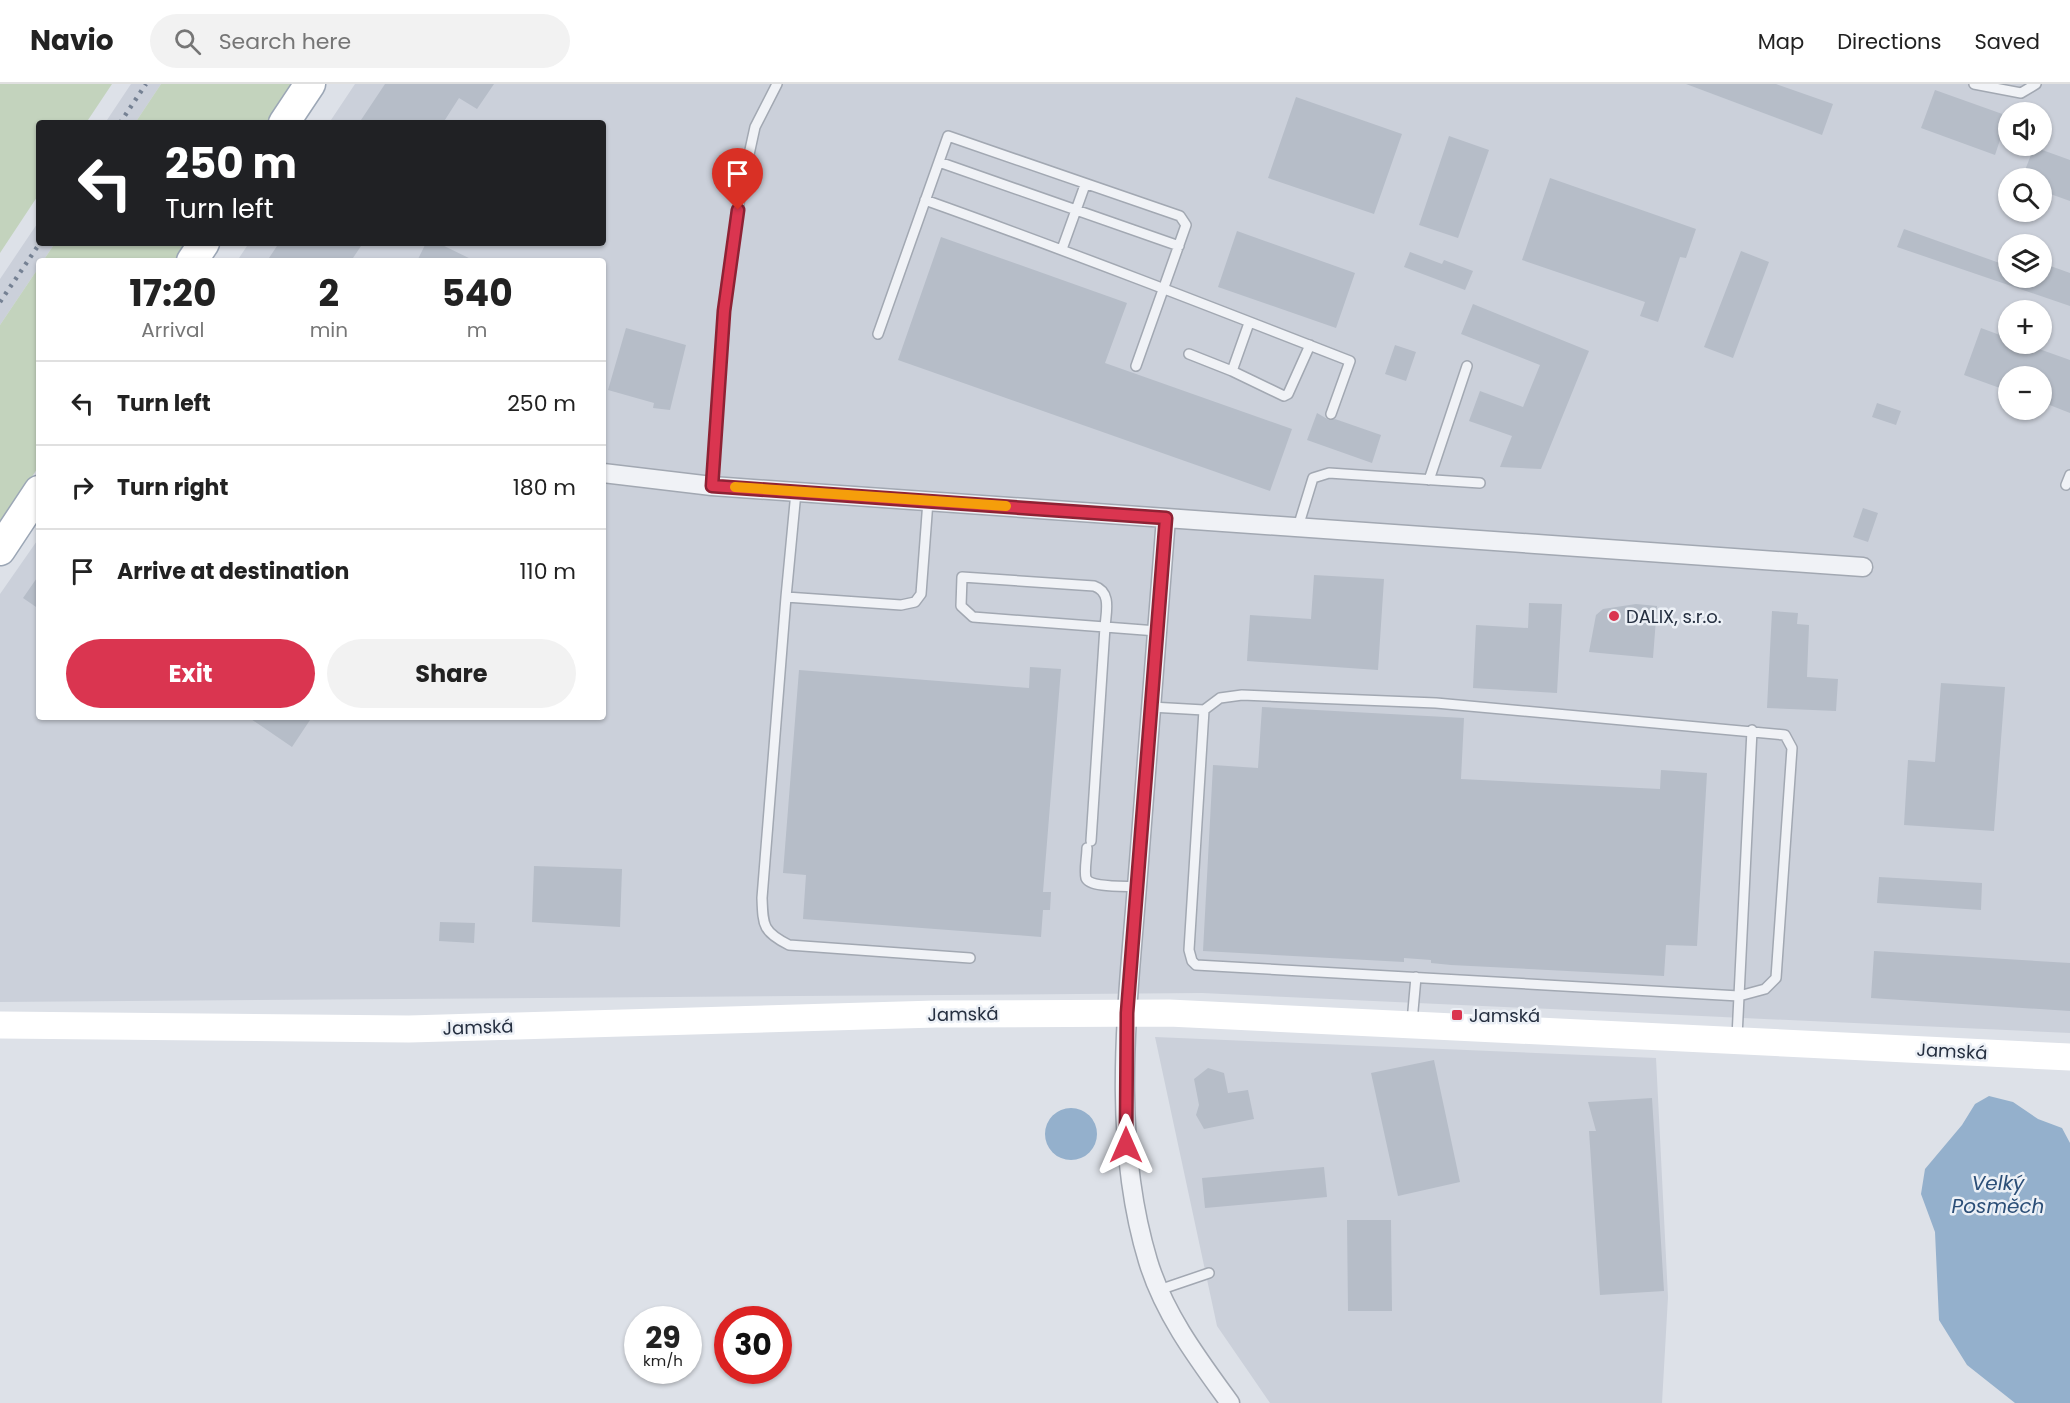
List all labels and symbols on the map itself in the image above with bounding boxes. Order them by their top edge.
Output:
pin [712,148,763,210]
place label: DALIX, s.r.o. [1626,604,1722,629]
marker: DALIX, s.r.o. [1607,609,1621,623]
street label: Jamská [927,1001,999,1027]
place label: Jamská [1469,1003,1540,1028]
marker: Jamská [1450,1008,1464,1022]
street label: Jamská [442,1013,514,1041]
street label: Jamská [1916,1037,1988,1065]
position arrow [1094,1113,1158,1177]
water label: Velký Posměch [1952,1169,2044,1220]
speed limit sign: 30 [714,1306,792,1384]

